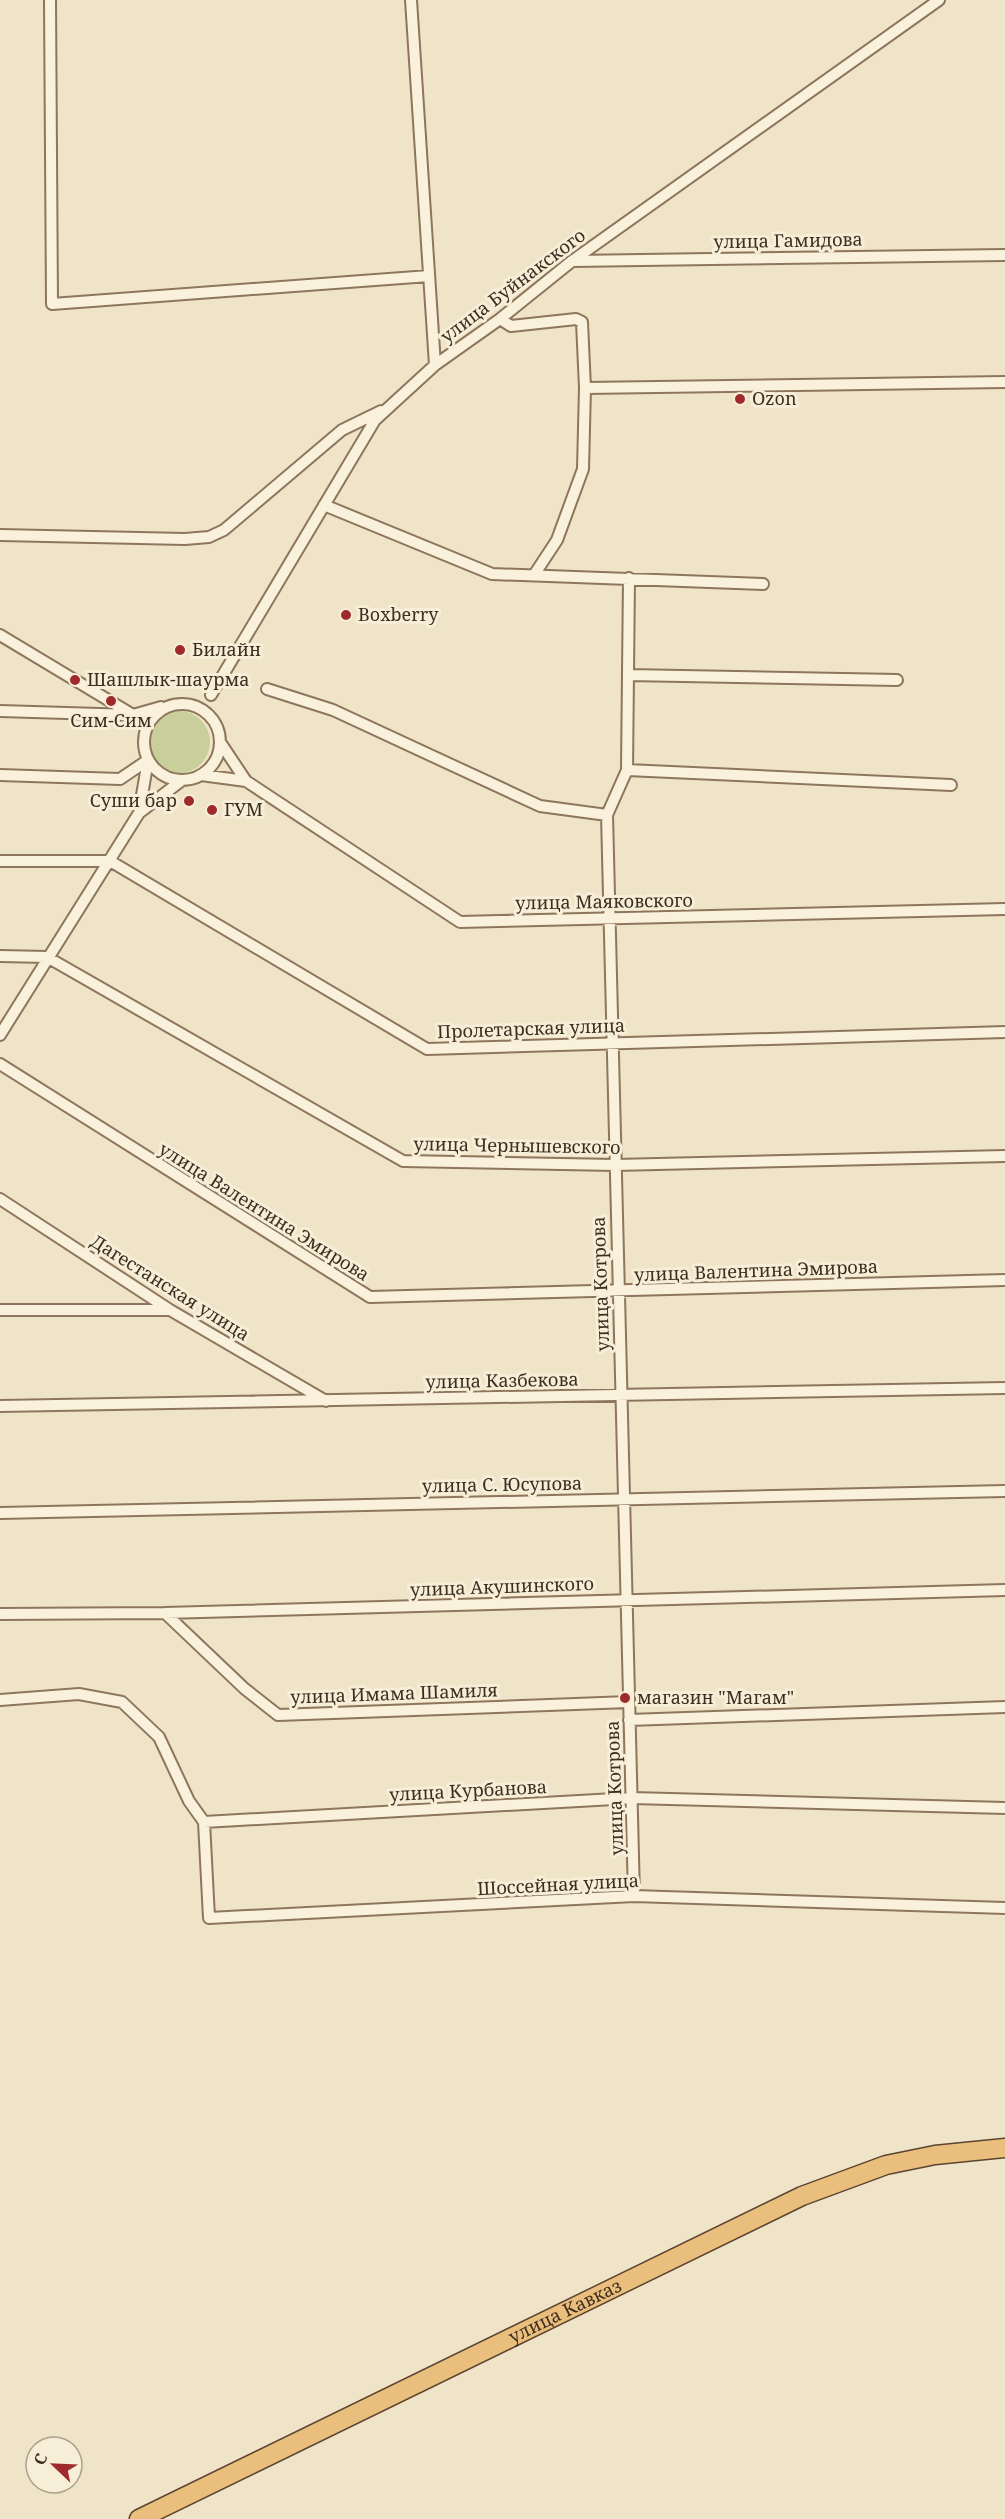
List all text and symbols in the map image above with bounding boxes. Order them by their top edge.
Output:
street label: улица Буйнакского [435,223,590,348]
street label: улица Гамидова [713,227,863,253]
place label: Ozon [752,386,797,410]
marker: Ozon [733,392,747,406]
place label: Boxberry [358,602,439,626]
marker: Boxberry [339,608,353,622]
place label: Билайн [192,637,261,661]
marker: Билайн [173,643,187,657]
place label: Шашлык-шаурма [87,667,250,691]
marker: Шашлык-шаурма [68,673,82,687]
marker: Сим-Сим [104,694,118,708]
place label: Сим-Сим [70,708,152,732]
place label: Суши бар [90,788,177,812]
marker: Суши бар [182,794,196,808]
place label: ГУМ [224,797,263,821]
marker: ГУМ [205,803,219,817]
street label: улица Маяковского [515,887,693,915]
street label: Пролетарская улица [436,1013,625,1043]
street label: улица Чернышевского [413,1131,621,1159]
street label: улица Валентина Эмирова [155,1136,374,1286]
street label: улица Котрова [586,1216,614,1352]
street label: Дагестанская улица [87,1229,254,1346]
street label: улица Валентина Эмирова [634,1254,878,1286]
street label: улица Казбекова [425,1367,579,1393]
street label: улица С. Юсупова [422,1471,582,1497]
street label: улица Акушинского [410,1571,594,1601]
street label: улица Имама Шамиля [290,1677,498,1709]
place label: магазин "Магам" [637,1685,794,1709]
marker: магазин "Магам" [618,1691,632,1705]
street label: улица Котрова [600,1720,628,1856]
street label: улица Курбанова [388,1774,548,1806]
street label: Шоссейная улица [476,1868,639,1900]
street label: улица Кавказ [504,2273,625,2348]
north arrow [24,2435,84,2495]
text: С [28,2450,52,2468]

